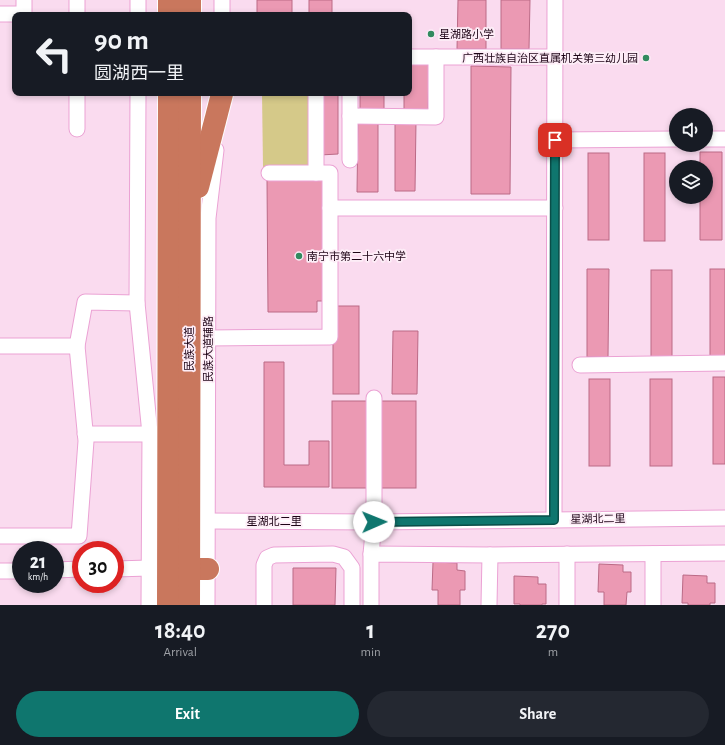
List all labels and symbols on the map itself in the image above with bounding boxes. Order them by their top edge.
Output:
place label: 星湖路小学 [439,28,494,40]
marker: 星湖路小学 [426,29,436,39]
place label: 广西壮族自治区直属机关第三幼儿园 [462,52,638,64]
marker: 广西壮族自治区直属机关第三幼儿园 [641,53,651,63]
pin [538,123,572,157]
place label: 南宁市第二十六中学 [307,250,406,262]
marker: 南宁市第二十六中学 [294,251,304,261]
street label: 民族大道辅路 [202,316,214,382]
street label: 民族大道 [183,327,195,371]
position arrow [353,501,395,543]
street label: 星湖北二里 [570,512,626,525]
street label: 星湖北二里 [247,515,302,527]
speed limit sign: 30 [72,541,124,593]

